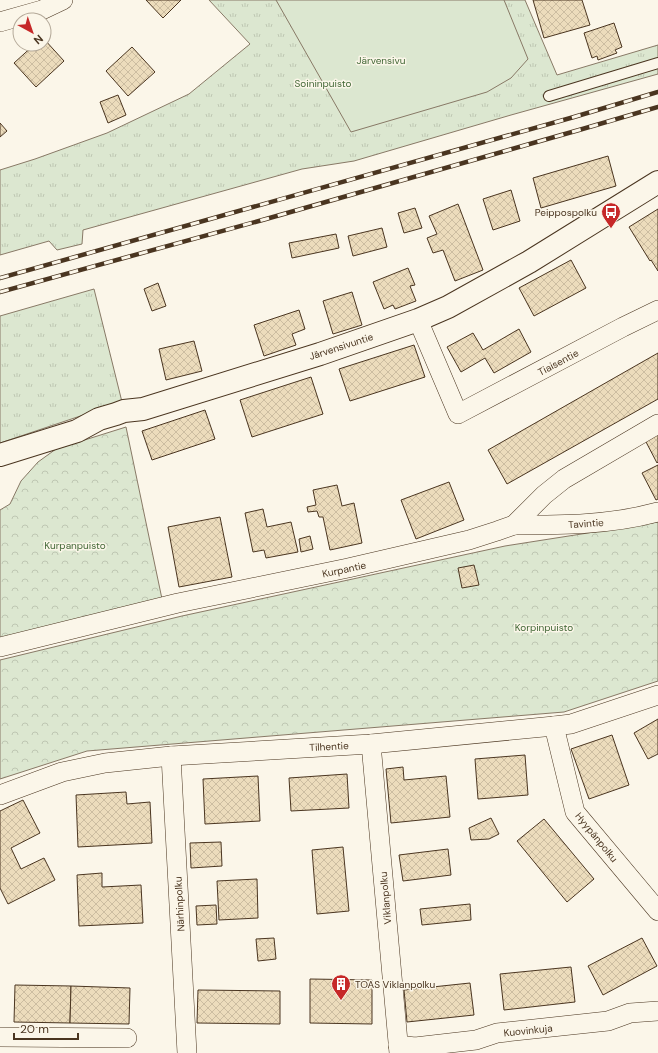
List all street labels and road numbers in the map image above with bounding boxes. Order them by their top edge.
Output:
street label: Järvensivuntie [307,330,375,363]
street label: Tiaisentie [536,346,581,379]
street label: Tavintie [568,516,605,531]
street label: Kurpantie [321,558,368,580]
street label: Tilhentie [309,739,349,754]
street label: Hyypänpolku [573,810,621,865]
street label: Viklanpolku [377,871,394,925]
street label: Närhinpolku [172,876,187,932]
street label: Kuovinkuja [503,1021,553,1040]

